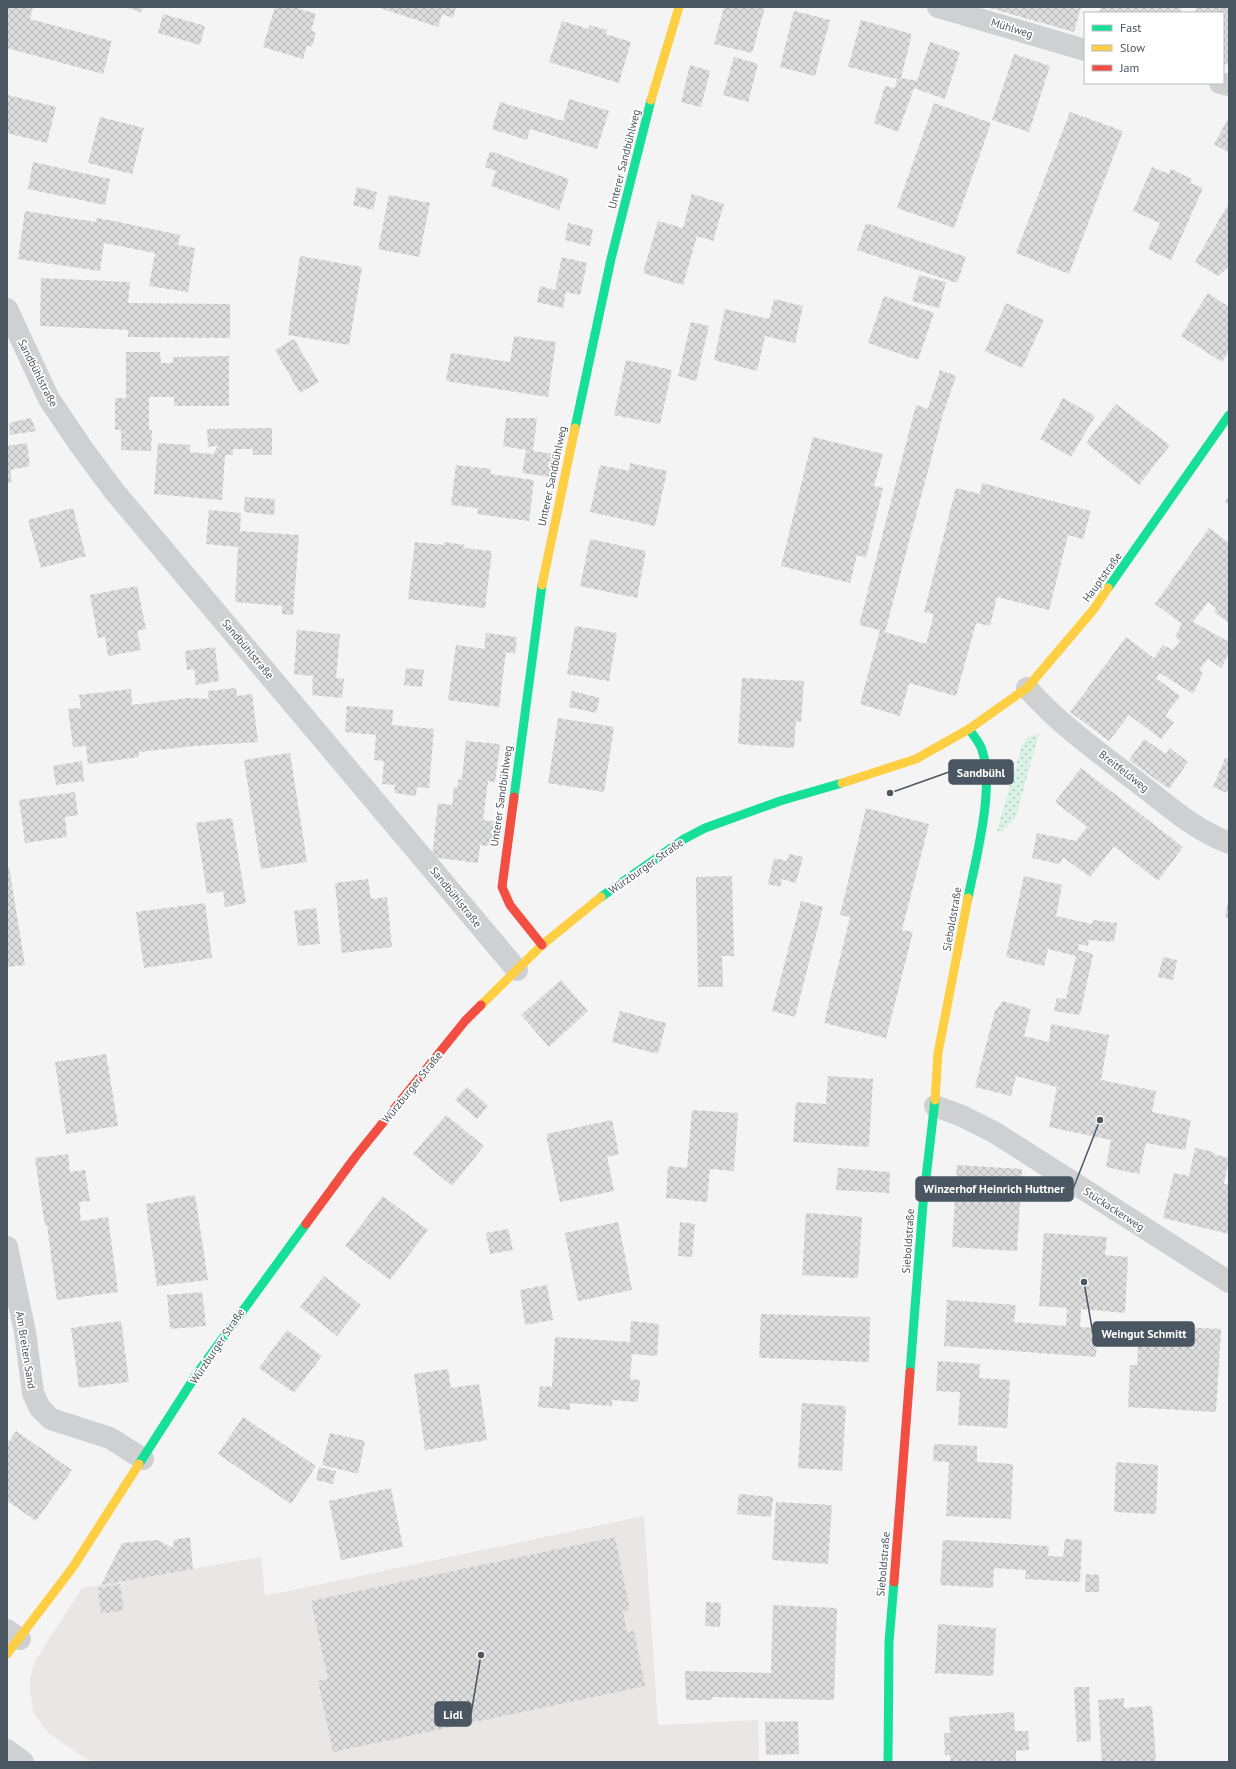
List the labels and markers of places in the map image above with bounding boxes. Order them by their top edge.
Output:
callout: Sandbühl [949,760,1013,784]
callout: Winzerhof Heinrich Huttner [916,1177,1073,1201]
callout: Weingut Schmitt [1093,1322,1194,1346]
callout: Lidl [435,1702,471,1726]

